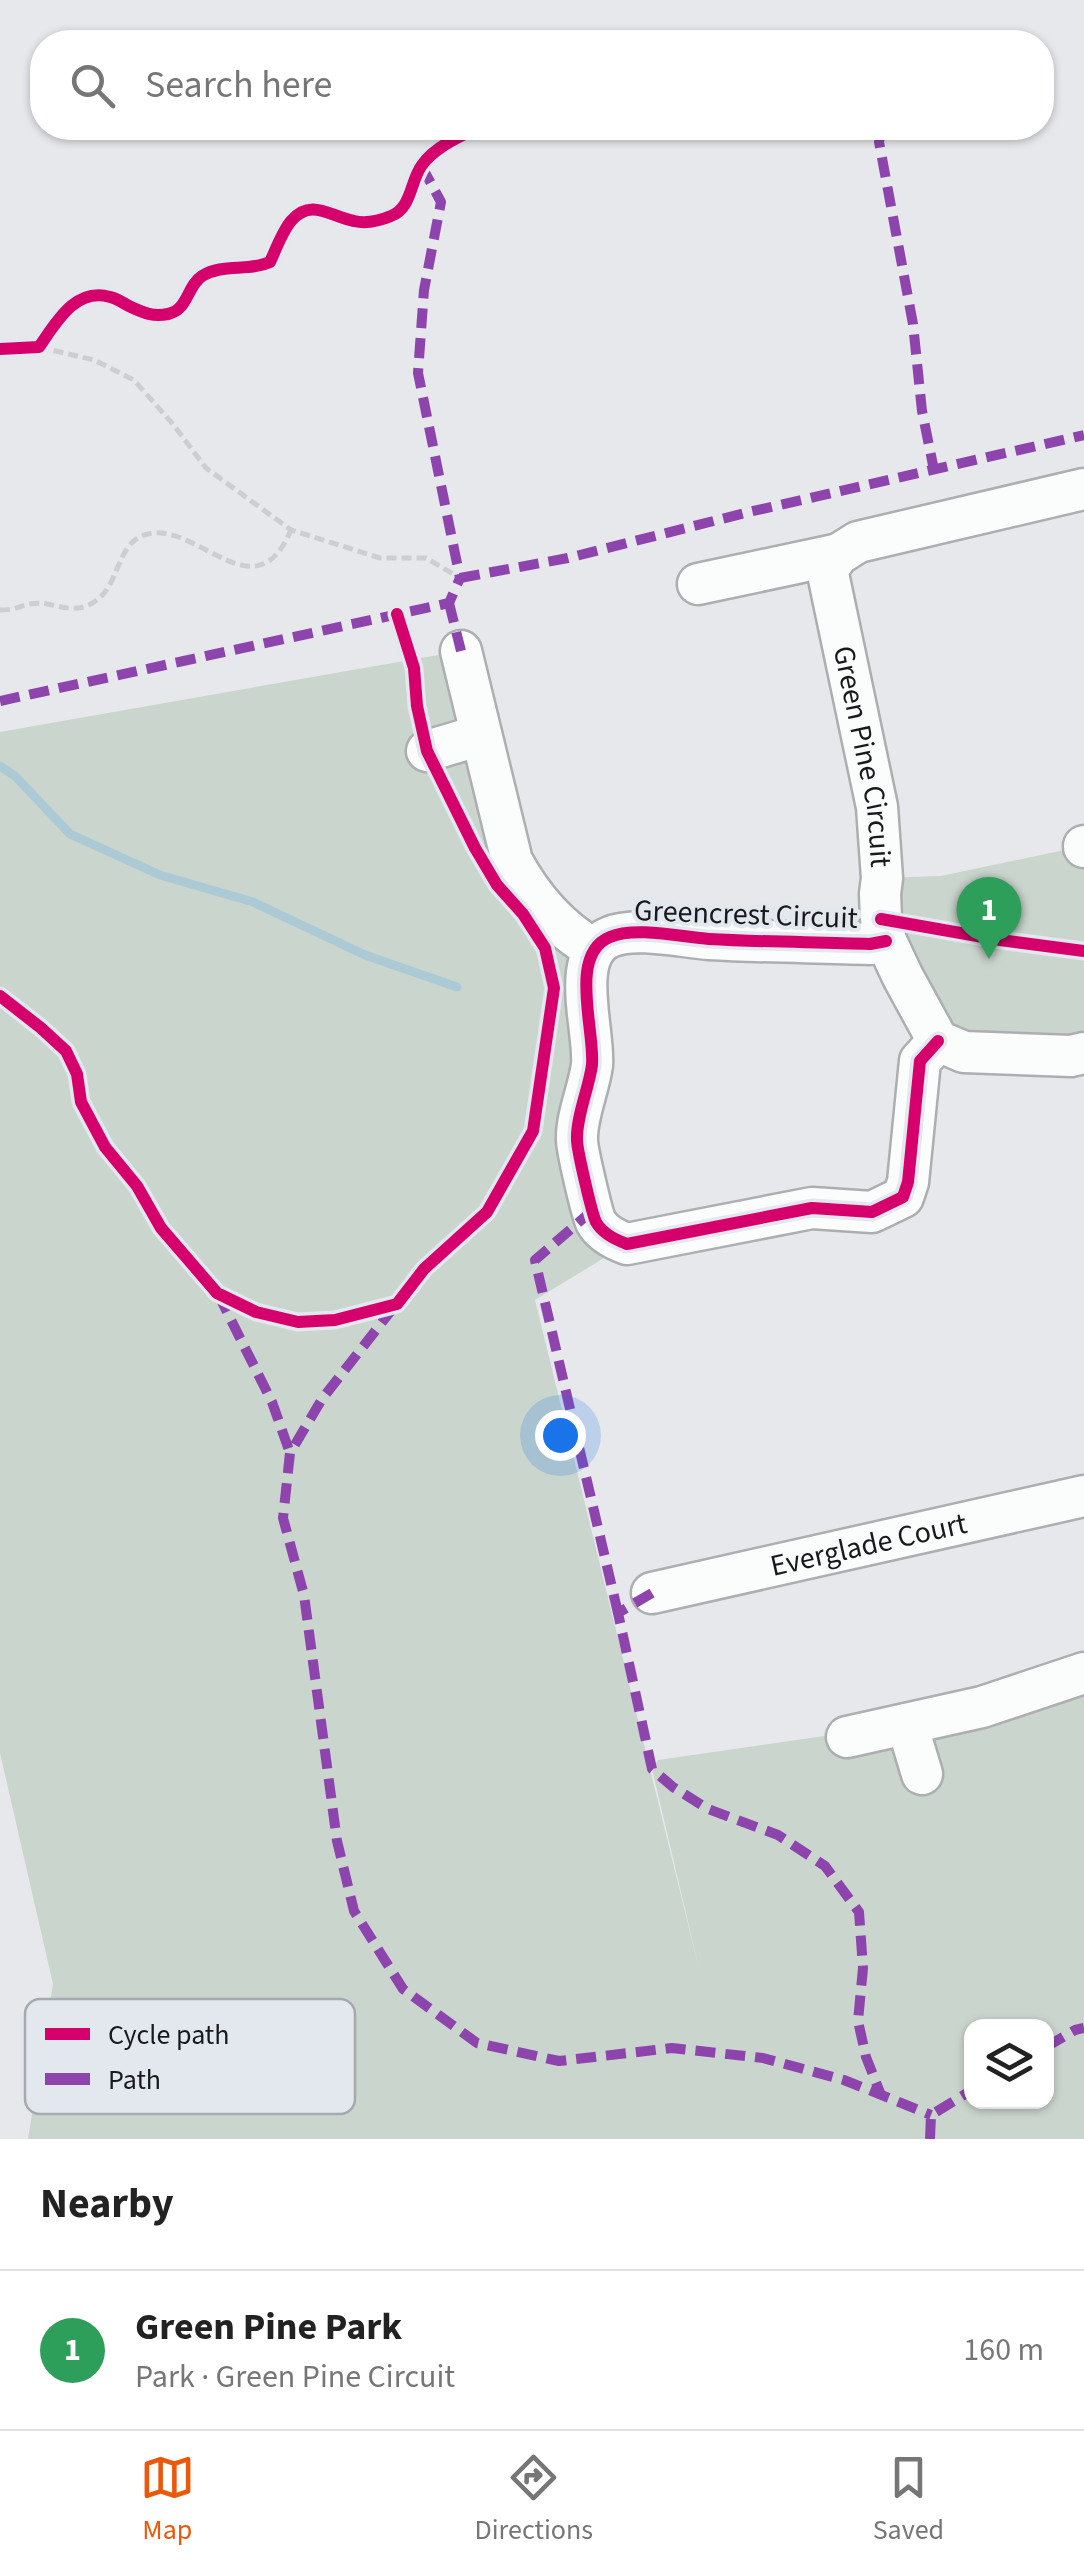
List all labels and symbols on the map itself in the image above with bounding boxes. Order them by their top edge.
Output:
street label: Green Pine Circuit [822,642,902,869]
pin: 1 [956,876,1022,959]
street label: Greencrest Circuit [633,889,859,940]
your location [535,1410,586,1461]
street label: Everglade Court [766,1502,971,1588]
legend [25,1999,355,2114]
text: Cycle path [108,2015,230,2055]
text: Path [108,2060,161,2100]

